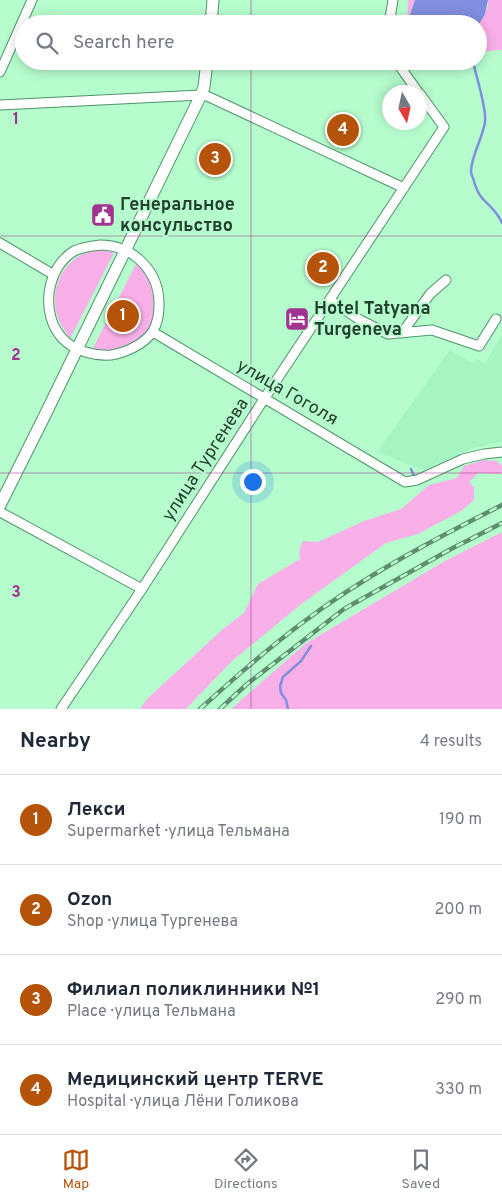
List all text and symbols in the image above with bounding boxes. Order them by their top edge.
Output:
search box [15,15,487,70]
icon: search [33,29,61,57]
text: Search here [73,31,175,55]
north arrow [382,85,427,130]
text: 1 [13,110,19,130]
pin: 4 [327,111,359,149]
pin: 3 [199,140,231,178]
place label: Генеральное консульство [120,194,235,238]
public building icon: Генеральное консульство [90,202,116,228]
pin: 2 [307,249,339,287]
pin: 1 [107,297,139,335]
place label: Hotel Tatyana Turgeneva [314,298,431,342]
hotel icon: Hotel Tatyana Turgeneva [284,306,310,332]
text: 2 [11,346,21,366]
street label: улица Гоголя [232,355,342,431]
street label: улица Тургенева [158,394,254,526]
your location [240,469,266,495]
text: 3 [11,583,21,603]
text: Nearby [20,728,91,755]
text: 4 results [420,732,482,752]
text: Лекси [67,798,125,822]
text: 1 [33,810,39,830]
text: 190 m [439,810,482,830]
text: Supermarket · улица Тельмана [67,822,290,842]
text: Ozon [67,888,112,912]
text: 2 [31,900,41,920]
text: 200 m [434,900,482,920]
text: Shop · улица Тургенева [67,912,238,932]
text: Филиал поликлинники №1 [67,978,320,1002]
text: 3 [31,990,41,1010]
text: 290 m [435,990,482,1010]
text: Place · улица Тельмана [67,1002,236,1022]
text: Медицинский центр TERVE [67,1068,324,1092]
text: 4 [31,1080,41,1100]
text: 330 m [435,1080,482,1100]
text: Hospital · улица Лёни Голикова [67,1092,299,1112]
tab: Map [62,1146,90,1193]
tab: Directions [214,1146,278,1193]
tab: Saved [402,1146,440,1193]

